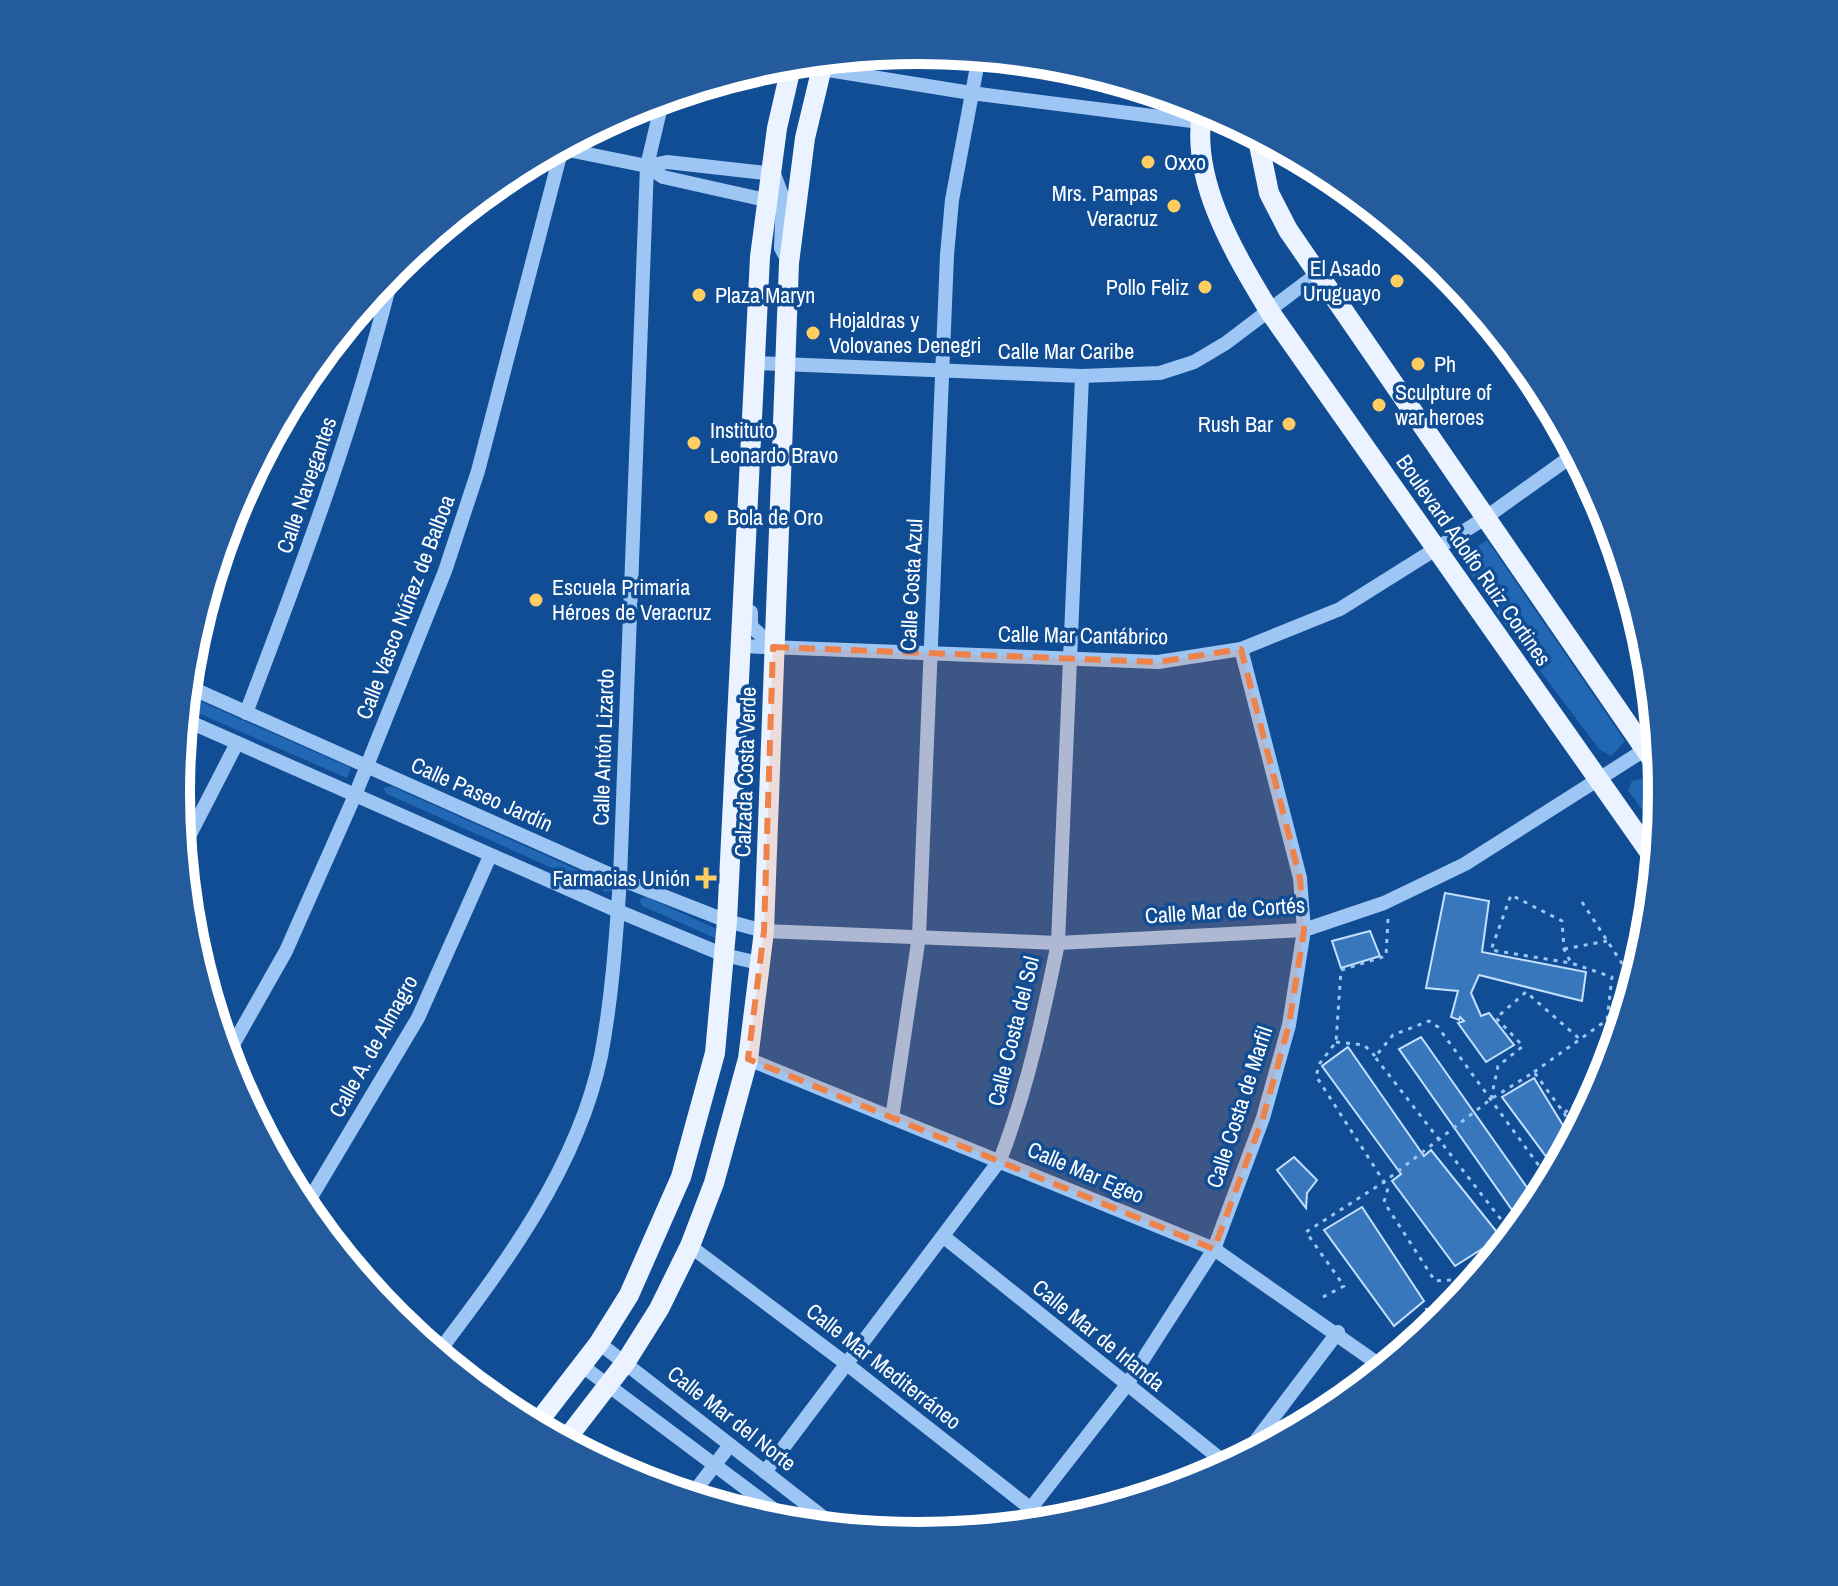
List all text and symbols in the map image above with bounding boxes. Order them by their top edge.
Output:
place label: Oxxo [1164,147,1206,177]
marker: Oxxo [1139,153,1157,171]
place label: Mrs. Pampas Veracruz [1052,178,1158,233]
marker: Mrs. Pampas Veracruz [1165,197,1183,215]
place label: El Asado Uruguayo [1303,253,1381,308]
place label: Pollo Feliz [1106,272,1189,302]
marker: El Asado Uruguayo [1388,272,1406,290]
marker: Pollo Feliz [1196,278,1214,296]
place label: Plaza Maryn [715,280,815,310]
marker: Plaza Maryn [690,286,708,304]
place label: Hojaldras y Volovanes Denegri [829,305,981,360]
marker: Hojaldras y Volovanes Denegri [804,324,822,342]
street label: Calle Mar Caribe [998,336,1134,366]
place label: Ph [1434,349,1456,379]
marker: Ph [1409,355,1427,373]
place label: Sculpture of war heroes [1395,377,1492,432]
marker: Sculpture of war heroes [1370,396,1388,414]
place label: Rush Bar [1198,409,1273,439]
street label: Calle Navegantes [269,413,343,557]
place label: Instituto Leonardo Bravo [710,415,838,470]
marker: Rush Bar [1280,415,1298,433]
marker: Instituto Leonardo Bravo [685,434,703,452]
street label: Boulevard Adolfo Ruiz Cortines [1390,448,1558,672]
street label: Calle Vasco Núñez de Balboa [348,490,462,724]
place label: Bola de Oro [727,502,823,532]
marker: Bola de Oro [702,508,720,526]
street label: Calle Costa Azul [893,518,929,652]
place label: Escuela Primaria Héroes de Veracruz [552,572,711,627]
marker: Escuela Primaria Héroes de Veracruz [527,591,545,609]
street label: Calle Mar Cantábrico [998,619,1168,651]
street label: Calle Antón Lizardo [585,668,621,826]
street label: Calzada Costa Verde [727,686,763,858]
street label: Calle Paseo Jardín [406,749,558,839]
place label: Farmacias Unión [553,863,690,893]
marker: Farmacias Unión [697,869,715,887]
street label: Calle Mar de Cortés [1144,889,1306,931]
street label: Calle Costa del Sol [980,953,1046,1109]
street label: Calle A. de Almagro [321,969,425,1123]
street label: Calle Costa de Marfil [1199,1022,1279,1192]
street label: Calle Mar Egeo [1023,1134,1149,1210]
street label: Calle Mar de Irlanda [1026,1272,1172,1398]
street label: Calle Mar Mediterráneo [800,1296,968,1436]
street label: Calle Mar del Norte [662,1358,802,1478]

